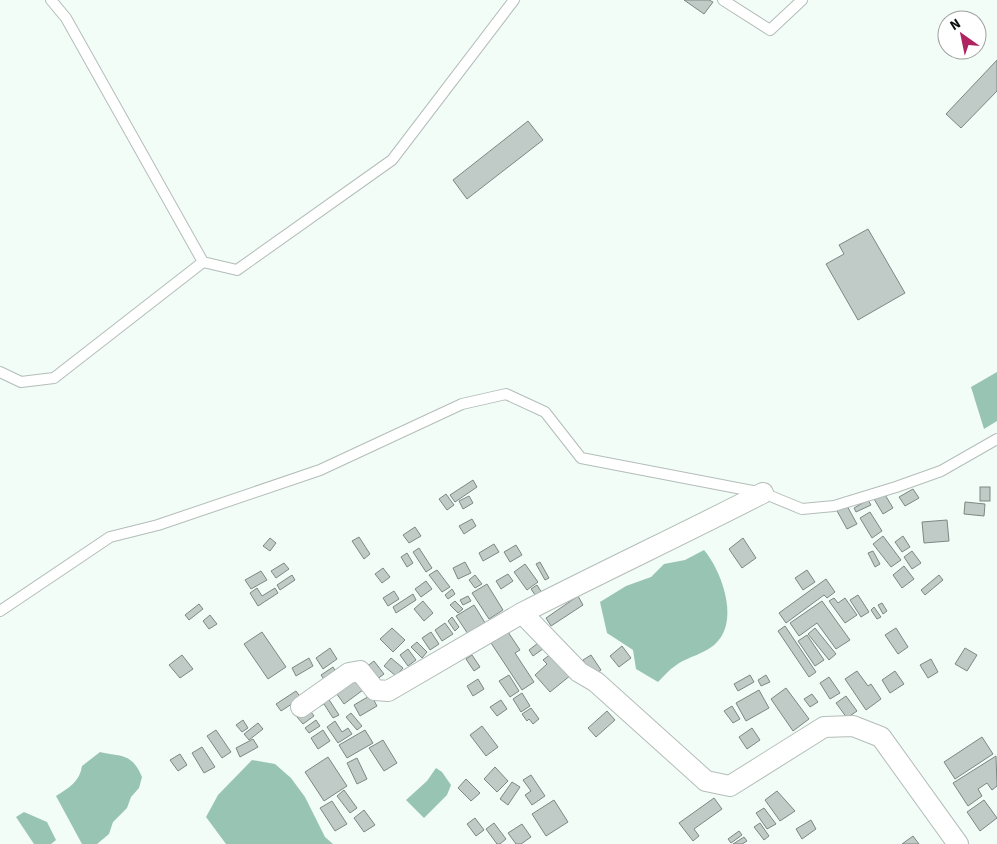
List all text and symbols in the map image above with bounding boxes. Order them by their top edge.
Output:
north arrow [937,10,987,60]
text: N [946,14,965,36]

